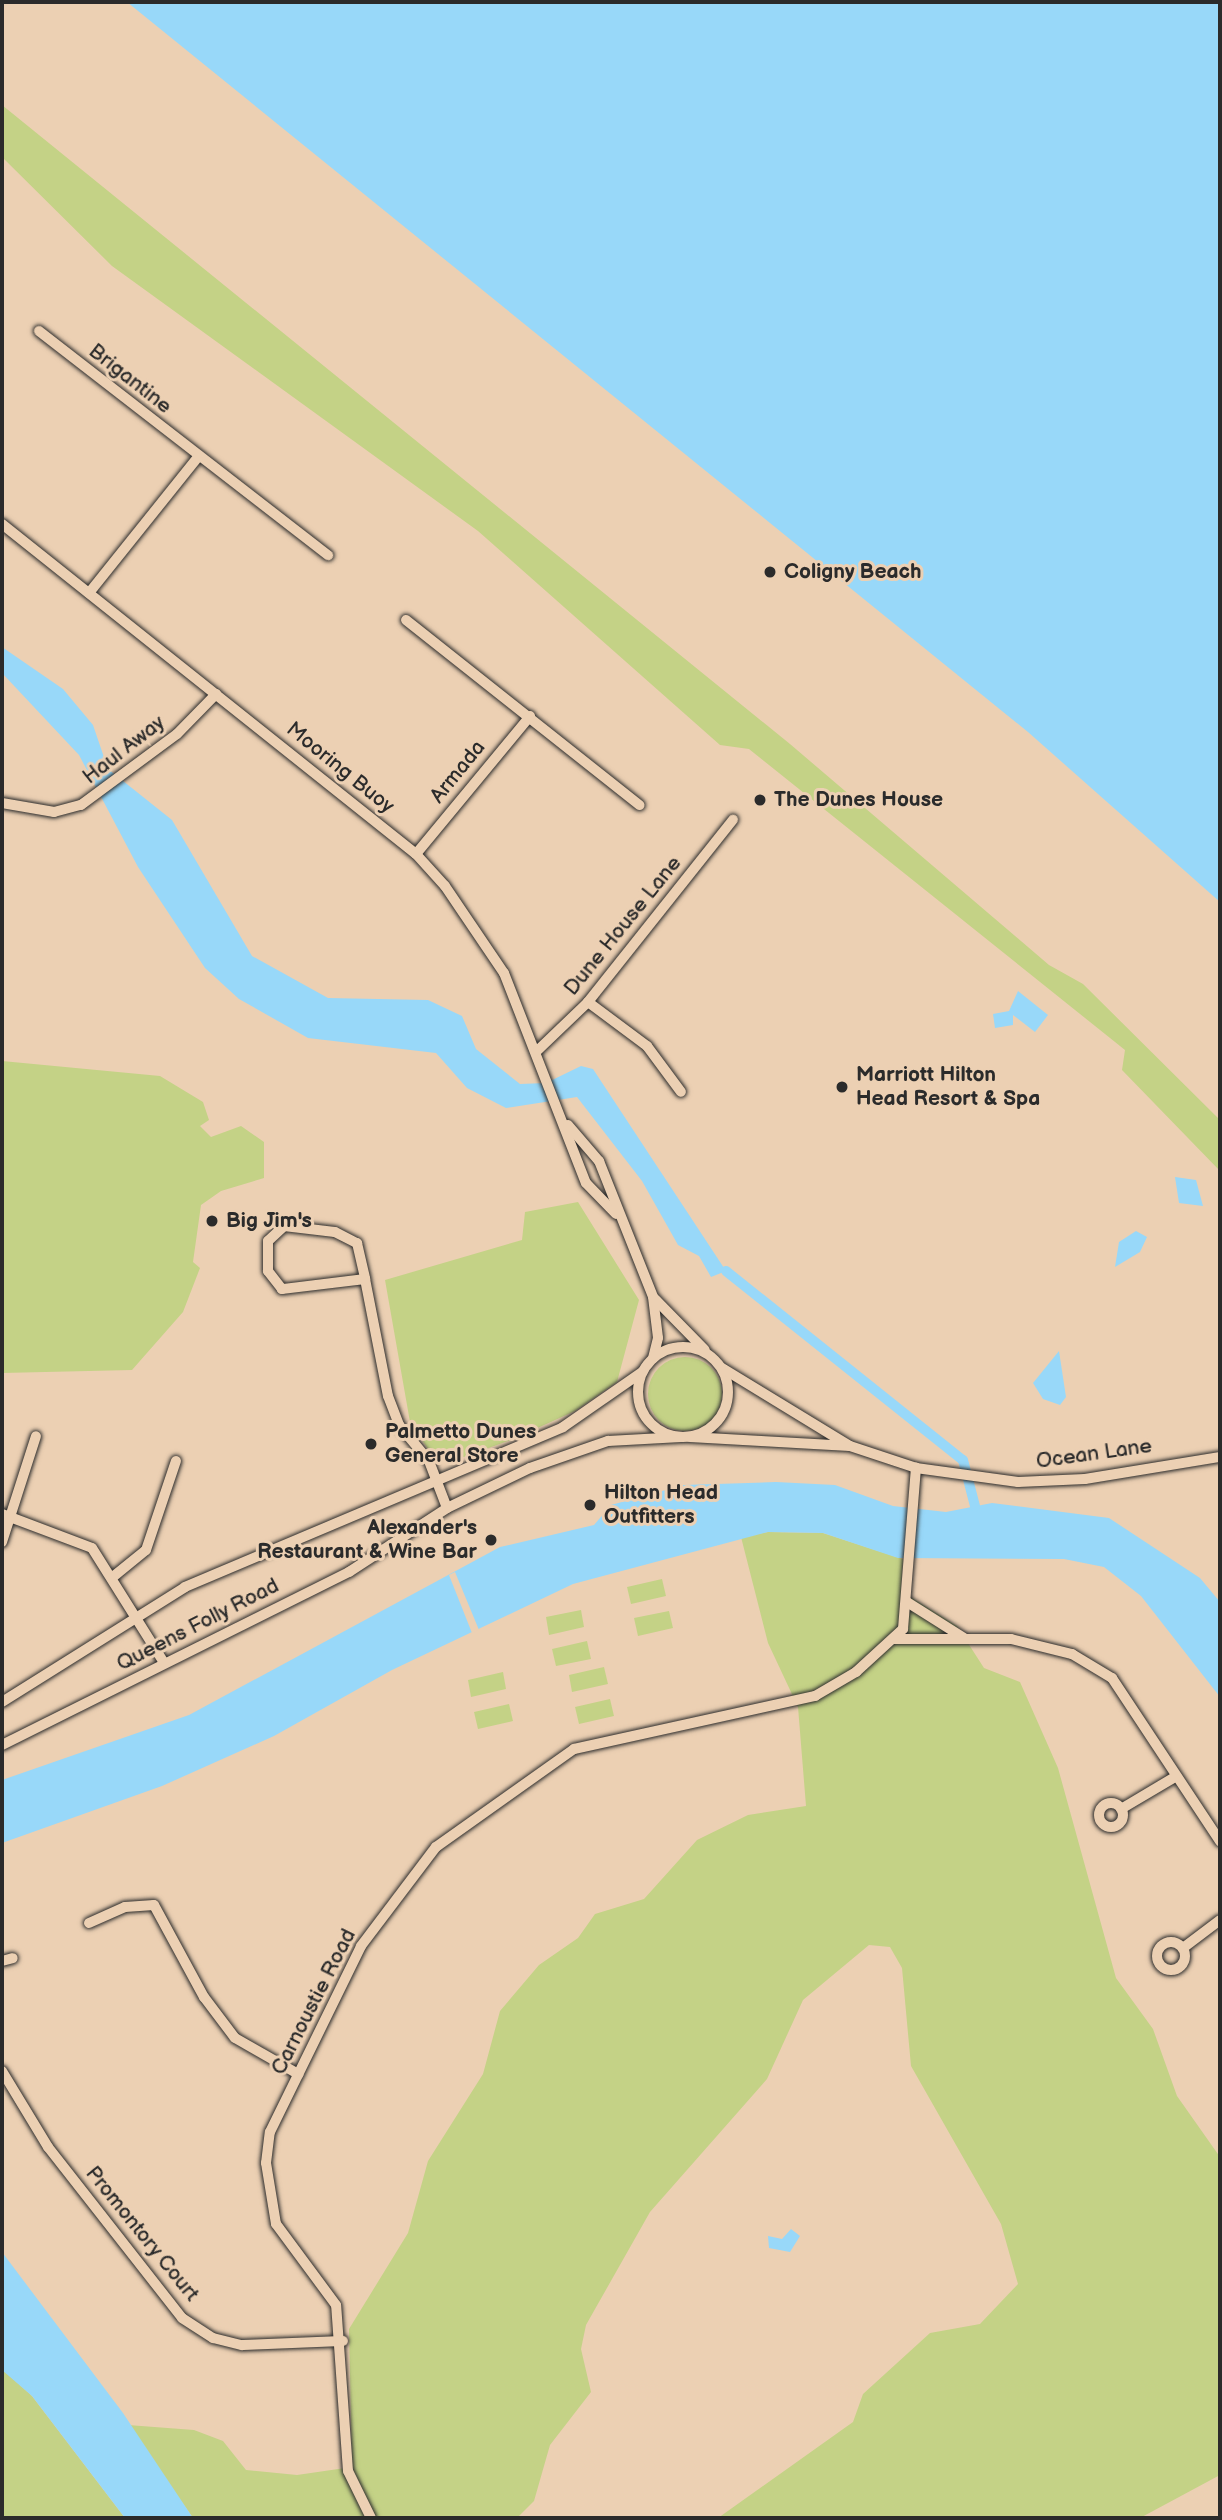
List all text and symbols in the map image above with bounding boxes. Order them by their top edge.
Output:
street label: Brigantine [83,339,177,419]
place label: Coligny Beach [784,559,922,585]
marker: Coligny Beach [762,564,778,580]
street label: Haul Away [78,710,170,790]
street label: Mooring Buoy [281,717,399,819]
street label: Armada [425,735,491,809]
place label: The Dunes House [774,787,943,813]
marker: The Dunes House [752,792,768,808]
street label: Dune House Lane [559,851,687,1001]
place label: Marriott Hilton Head Resort & Spa [856,1062,1040,1112]
marker: Marriott Hilton Head Resort & Spa [834,1079,850,1095]
place label: Big Jim's [226,1208,312,1234]
marker: Big Jim's [204,1213,220,1229]
place label: Palmetto Dunes General Store [385,1419,536,1469]
street label: Ocean Lane [1035,1433,1153,1475]
marker: Palmetto Dunes General Store [363,1436,379,1452]
place label: Hilton Head Outfitters [604,1480,718,1530]
marker: Hilton Head Outfitters [582,1497,598,1513]
place label: Alexander's Restaurant & Wine Bar [257,1515,477,1565]
marker: Alexander's Restaurant & Wine Bar [483,1532,499,1548]
street label: Queens Folly Road [112,1573,284,1677]
street label: Carnoustie Road [266,1925,362,2079]
street label: Promontory Court [79,2161,205,2307]

